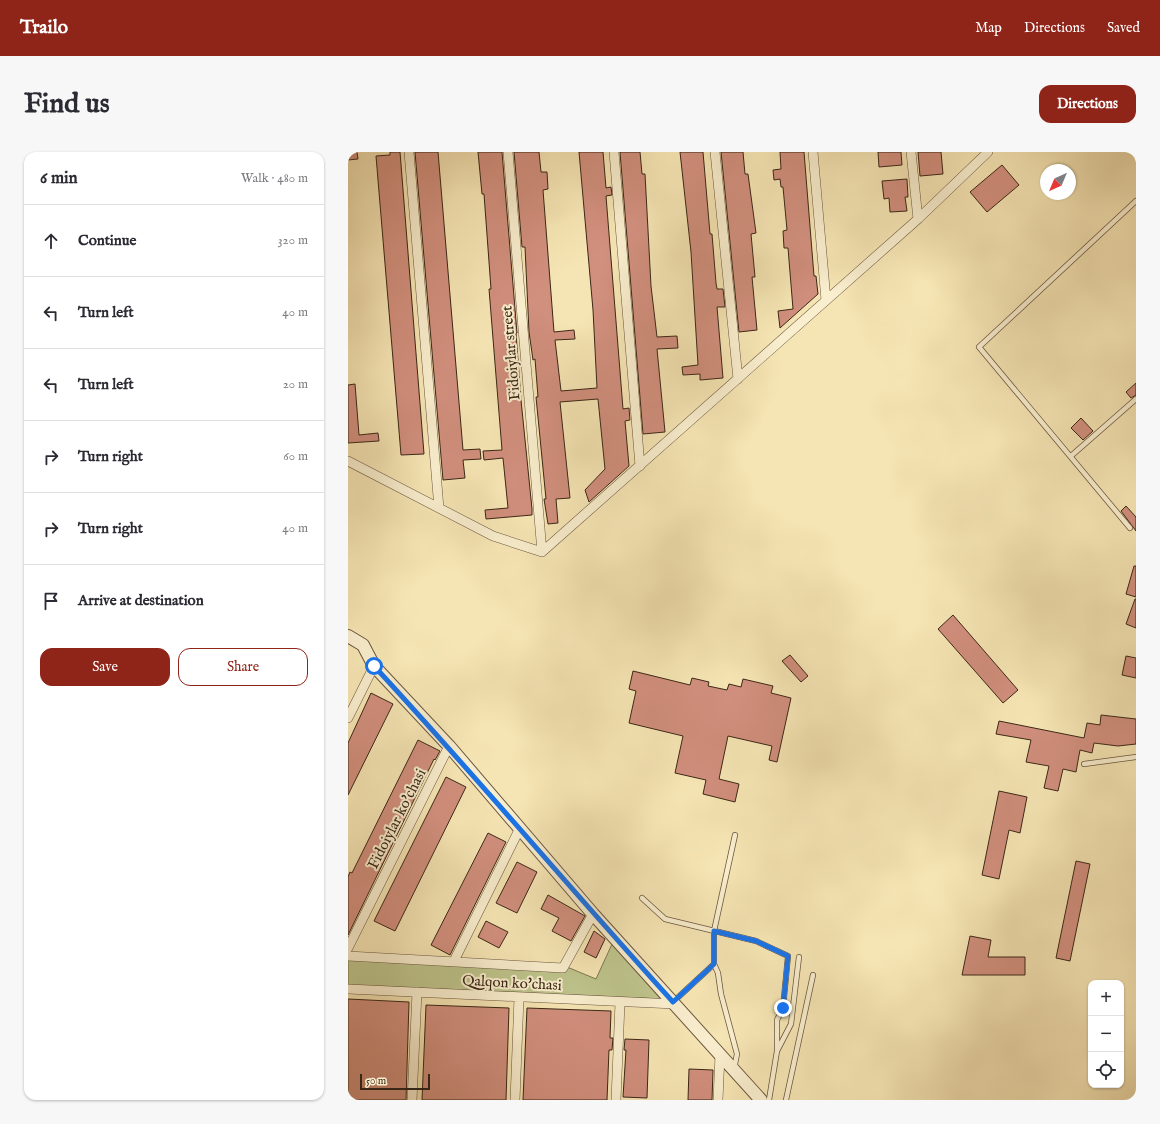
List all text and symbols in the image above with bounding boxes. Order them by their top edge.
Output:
text: Trailo [20,16,68,40]
text: Map [975,19,1002,37]
text: Directions [1024,19,1085,37]
text: Saved [1107,19,1140,37]
button: Directions [1039,85,1136,123]
text: Find us [24,87,110,122]
north arrow [1040,164,1076,200]
text: 6 min [40,168,78,189]
text: Walk · 480 m [241,170,308,187]
icon: ahead [40,230,62,252]
text: Continue [78,231,136,250]
text: 320 m [278,232,308,249]
icon: left [40,302,62,324]
text: Turn left [78,303,134,322]
text: 40 m [282,304,308,321]
street label: Fidoiylar street [497,305,525,401]
icon: left [40,374,62,396]
text: Turn left [78,375,134,394]
text: 20 m [283,376,308,393]
icon: right [40,446,62,468]
text: Turn right [78,447,143,466]
text: 60 m [283,448,308,465]
icon: right [40,518,62,540]
text: Turn right [78,519,143,538]
text: 40 m [282,520,308,537]
icon: arrive [40,590,62,612]
text: Arrive at destination [78,591,204,610]
button: Save [40,648,170,686]
button: Share [178,648,308,686]
route start [365,657,383,675]
street label: Fidoiylar ko'chasi [364,766,430,872]
street label: Qalqon ko'chasi [462,971,562,995]
map controls [1088,980,1124,1088]
button: + [1088,980,1124,1016]
route end [774,999,792,1017]
button: − [1088,1016,1124,1052]
button: locate [1088,1052,1124,1088]
scale bar [360,1072,430,1091]
text: 50 m [366,1074,386,1088]

